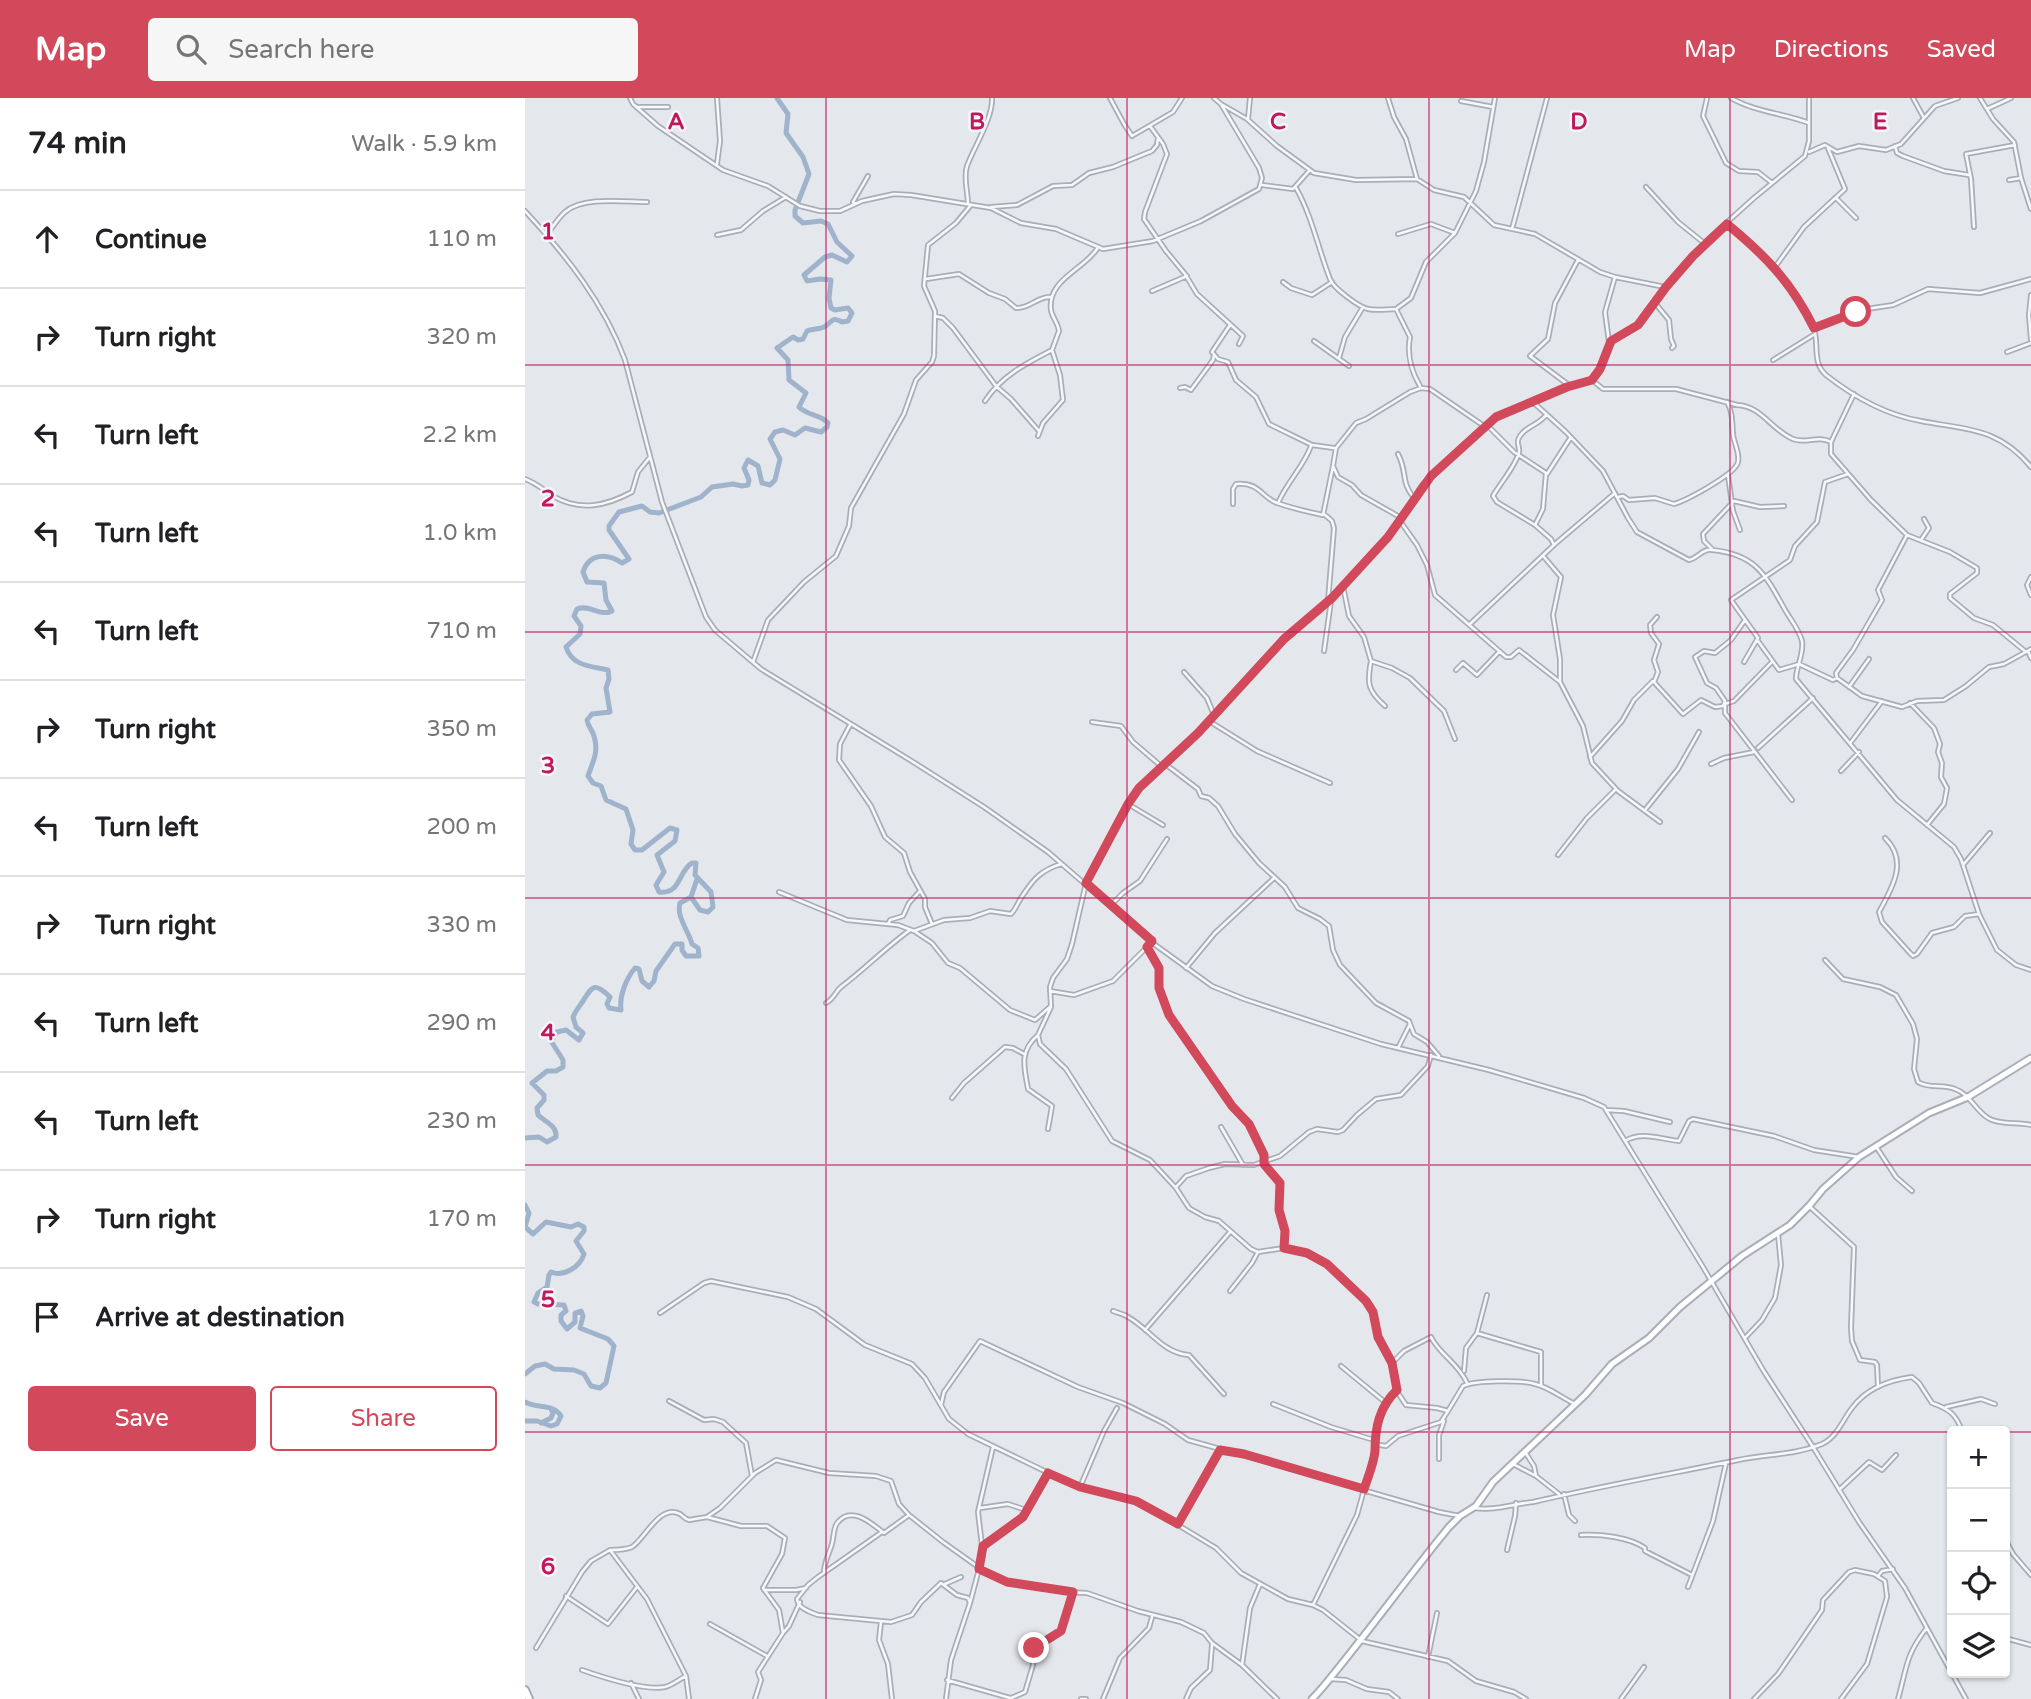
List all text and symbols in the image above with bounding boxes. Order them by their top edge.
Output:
search box [148,18,638,81]
text: Map [35,30,106,69]
icon: search [172,30,210,68]
text: Search here [228,34,374,65]
text: Map [1684,35,1736,64]
text: Directions [1774,35,1889,64]
text: Saved [1927,35,1996,64]
text: A [667,108,685,136]
text: B [969,108,985,136]
text: C [1270,108,1286,136]
text: D [1570,108,1588,136]
text: E [1873,108,1887,136]
text: 74 min [28,125,127,162]
text: Walk · 5.9 km [351,130,497,158]
text: 1 [541,218,555,246]
icon: ahead [28,220,66,258]
text: Continue [95,224,207,255]
text: 110 m [427,225,497,253]
route start [1840,296,1871,327]
icon: right [28,318,66,356]
text: Turn right [95,322,216,353]
text: 320 m [427,323,497,351]
icon: left [28,416,66,454]
text: Turn left [95,420,198,451]
text: 2.2 km [423,421,497,449]
text: 2 [541,485,555,513]
icon: left [28,514,66,552]
text: Turn left [95,518,198,549]
text: 1.0 km [423,519,497,547]
icon: left [28,612,66,650]
text: Turn left [95,616,198,647]
text: 710 m [427,617,497,645]
icon: right [28,710,66,748]
text: Turn right [95,714,216,745]
text: 350 m [427,715,497,743]
text: 3 [541,752,555,780]
icon: left [28,808,66,846]
text: Turn left [95,812,198,843]
text: 200 m [427,813,497,841]
icon: right [28,906,66,944]
text: Turn right [95,910,216,941]
text: 330 m [427,911,497,939]
icon: left [28,1004,66,1042]
text: Turn left [95,1008,198,1039]
text: 290 m [427,1009,497,1037]
text: 4 [541,1019,556,1047]
icon: left [28,1102,66,1140]
text: Turn left [95,1106,198,1137]
text: 230 m [427,1107,497,1135]
icon: right [28,1200,66,1238]
text: Turn right [95,1204,216,1235]
text: 170 m [427,1205,497,1233]
text: 5 [541,1286,555,1314]
icon: arrive [28,1298,66,1336]
text: Arrive at destination [95,1302,345,1333]
button: Save [28,1386,256,1451]
button: Share [270,1386,497,1451]
map controls [1947,1426,2010,1678]
button: + [1947,1426,2010,1489]
button: − [1947,1489,2010,1552]
button: locate [1947,1552,2010,1615]
text: 6 [541,1553,555,1581]
button: layers [1947,1615,2010,1678]
route end [1018,1632,1049,1663]

